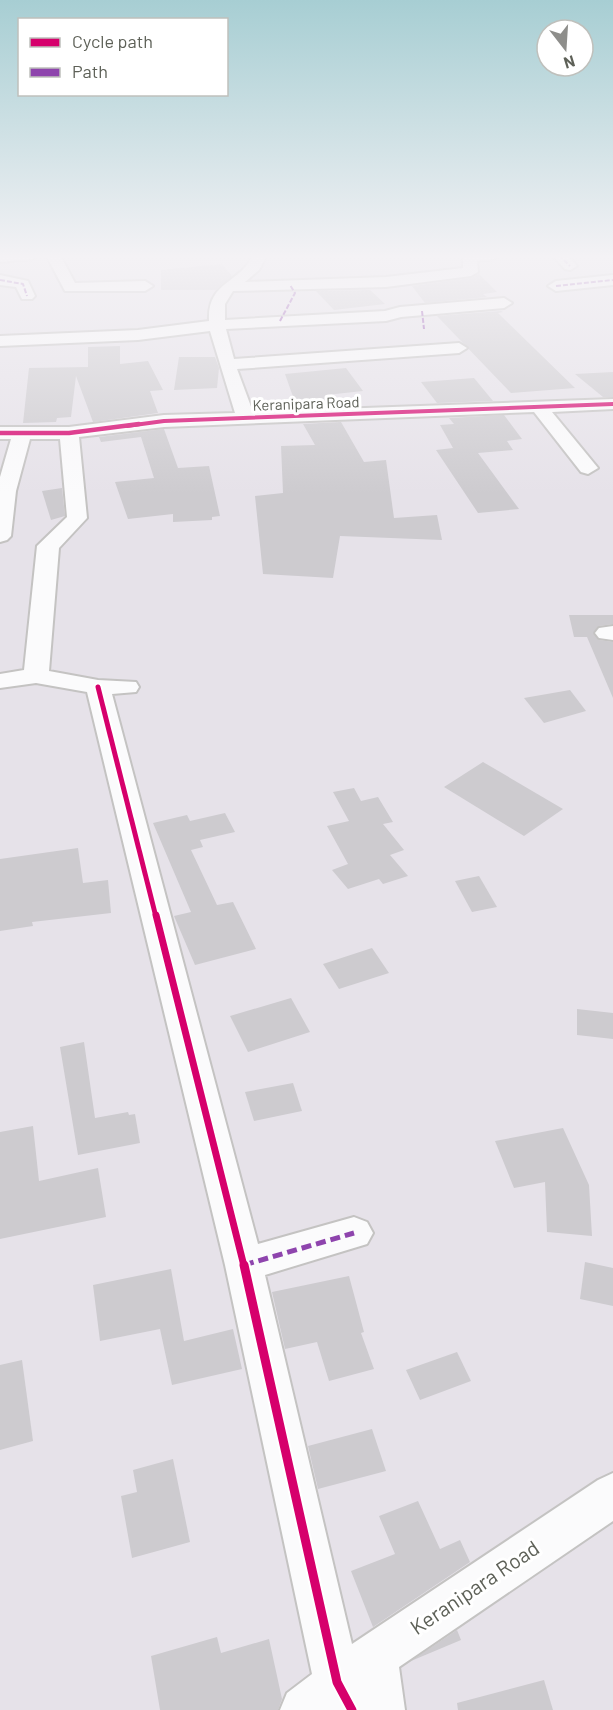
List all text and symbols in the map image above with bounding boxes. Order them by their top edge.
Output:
legend [18,18,228,96]
north arrow [535,18,595,78]
text: Cycle path [72,30,153,52]
text: N [562,52,577,73]
text: Path [72,60,108,82]
street label: Keranipara Road [252,392,360,414]
street label: Keranipara Road [405,1534,543,1639]

